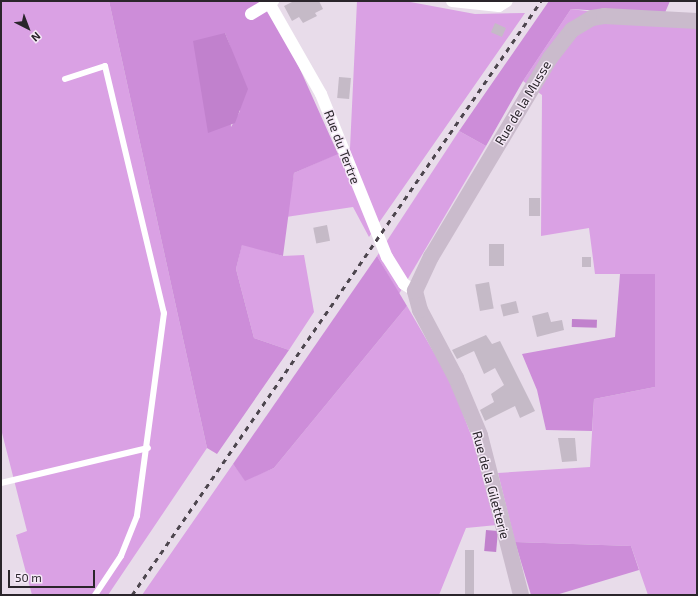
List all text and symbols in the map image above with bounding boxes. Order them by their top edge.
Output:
north arrow [8,8,48,48]
text: N [29,30,44,45]
street label: Rue de la Musse [492,58,554,148]
street label: Rue du Tertre [321,108,363,186]
street label: Rue de la Giletterie [469,429,513,541]
scale bar [10,562,97,588]
text: 50 m [15,570,42,584]

